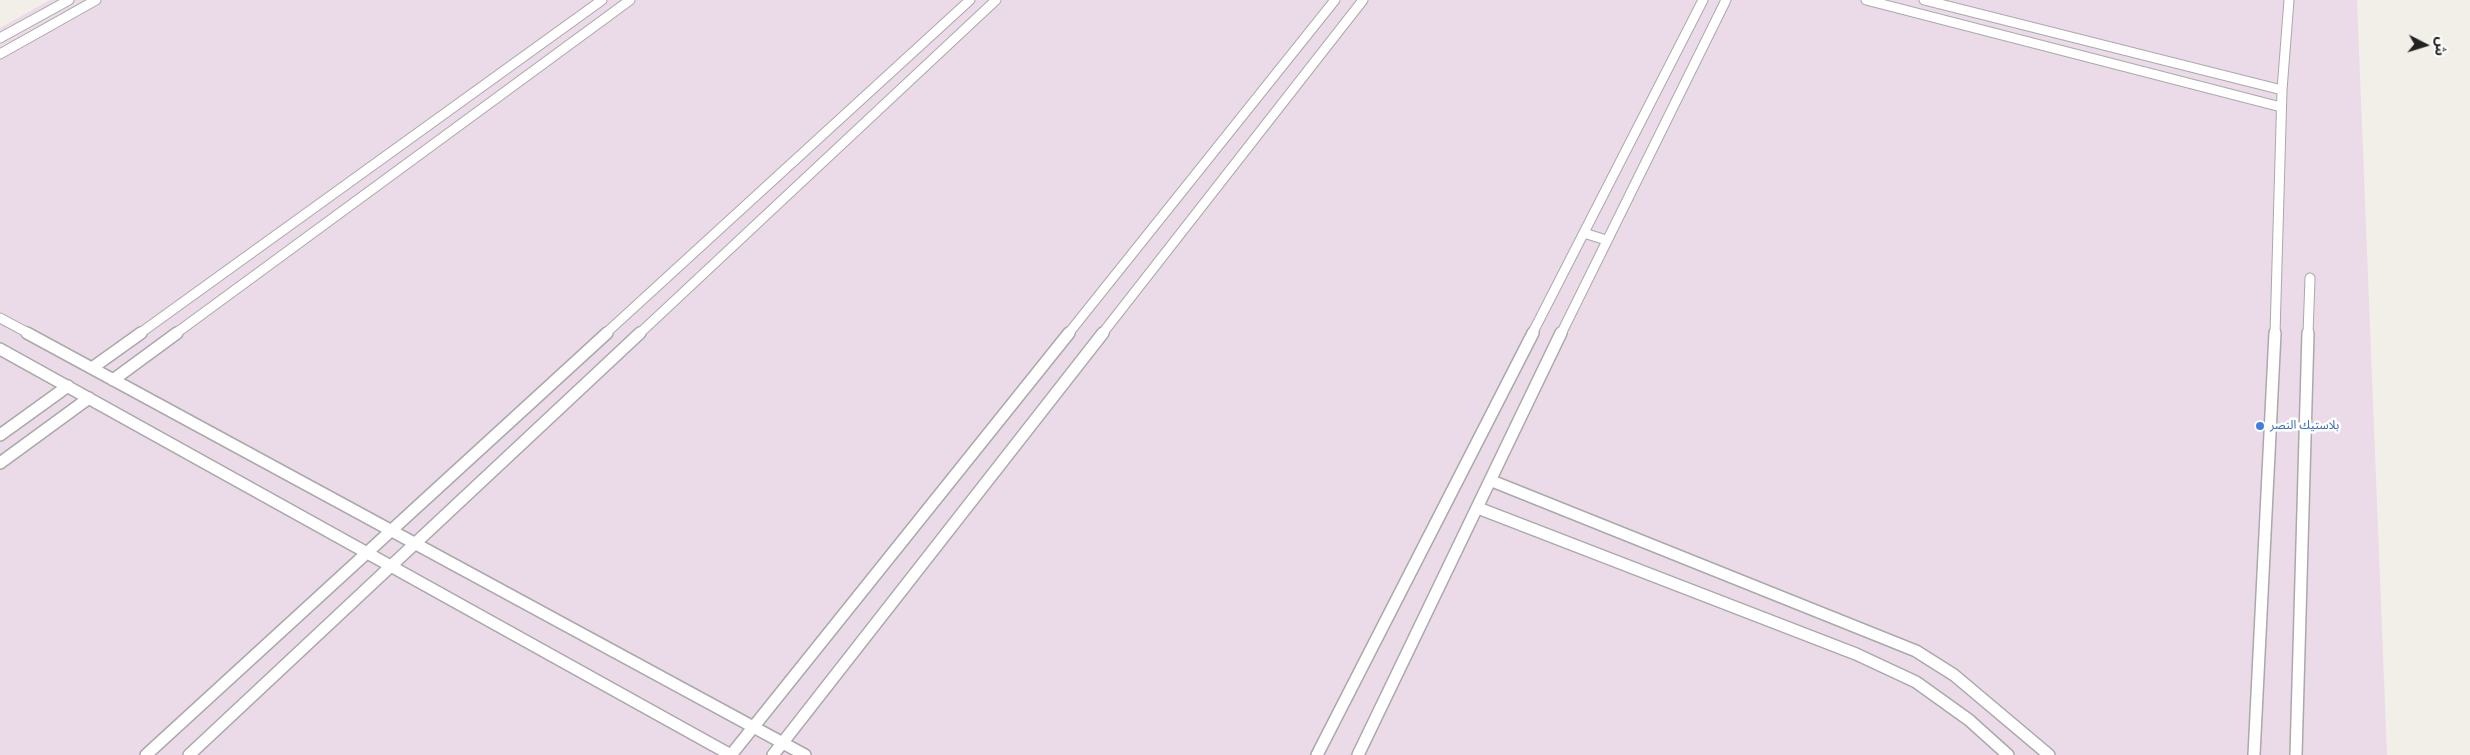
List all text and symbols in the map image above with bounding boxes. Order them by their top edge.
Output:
north arrow [2400,20,2450,70]
text: ش [2431,36,2450,57]
place label: بلاستيك النصر [2270,419,2339,433]
marker: بلاستيك النصر [2254,420,2266,432]

